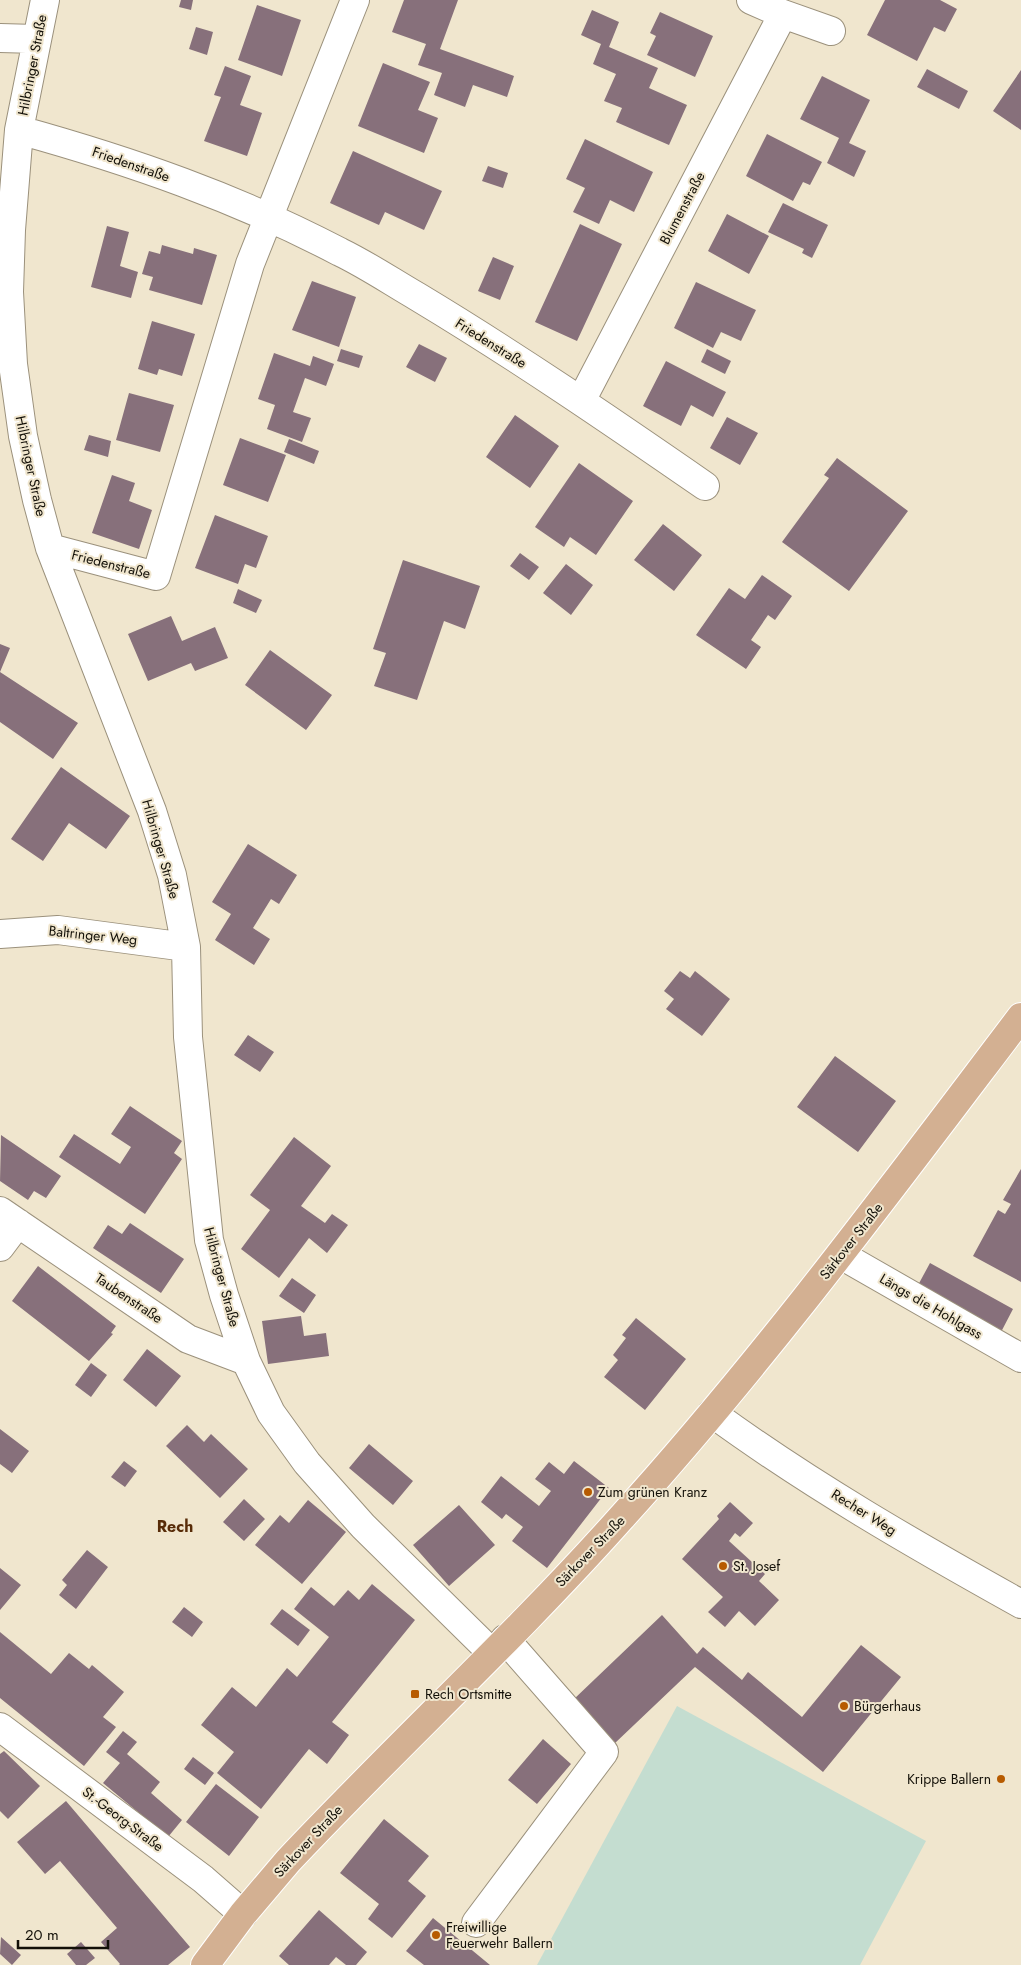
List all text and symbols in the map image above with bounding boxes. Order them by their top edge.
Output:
street label: Hilbringer Straße [12,13,52,117]
street label: Friedenstraße [90,141,172,187]
street label: Blumenstraße [655,168,709,248]
street label: Friedenstraße [452,313,530,373]
street label: Hilbringer Straße [11,414,51,518]
street label: Friedenstraße [69,545,153,583]
street label: Hilbringer Straße [137,797,185,901]
street label: Baltringer Weg [48,920,138,950]
street label: Särkover Straße [815,1198,887,1284]
street label: Hilbringer Straße [199,1225,245,1329]
street label: Taubenstraße [91,1268,167,1328]
street label: Längs die Hohlgass [876,1268,986,1344]
place label: Zum grünen Kranz [598,1482,708,1502]
street label: Recher Weg [828,1484,900,1540]
marker: Zum grünen Kranz [582,1486,594,1498]
street label: Särkover Straße [551,1511,629,1591]
district label: Rech [157,1515,193,1538]
place label: St. Josef [733,1556,781,1576]
marker: St. Josef [717,1560,729,1572]
place label: Rech Ortsmitte [425,1684,512,1704]
marker: Rech Ortsmitte [409,1688,421,1700]
place label: Bürgerhaus [854,1696,921,1716]
marker: Bürgerhaus [838,1700,850,1712]
place label: Krippe Ballern [907,1769,991,1789]
marker: Krippe Ballern [995,1773,1007,1785]
street label: St.-Georg-Straße [78,1782,168,1856]
street label: Särkover Straße [269,1800,347,1882]
place label: Freiwillige Feuerwehr Ballern [446,1917,553,1953]
scale bar [18,1918,108,1950]
text: 20 m [25,1924,59,1946]
marker: Freiwillige Feuerwehr Ballern [430,1929,442,1941]

